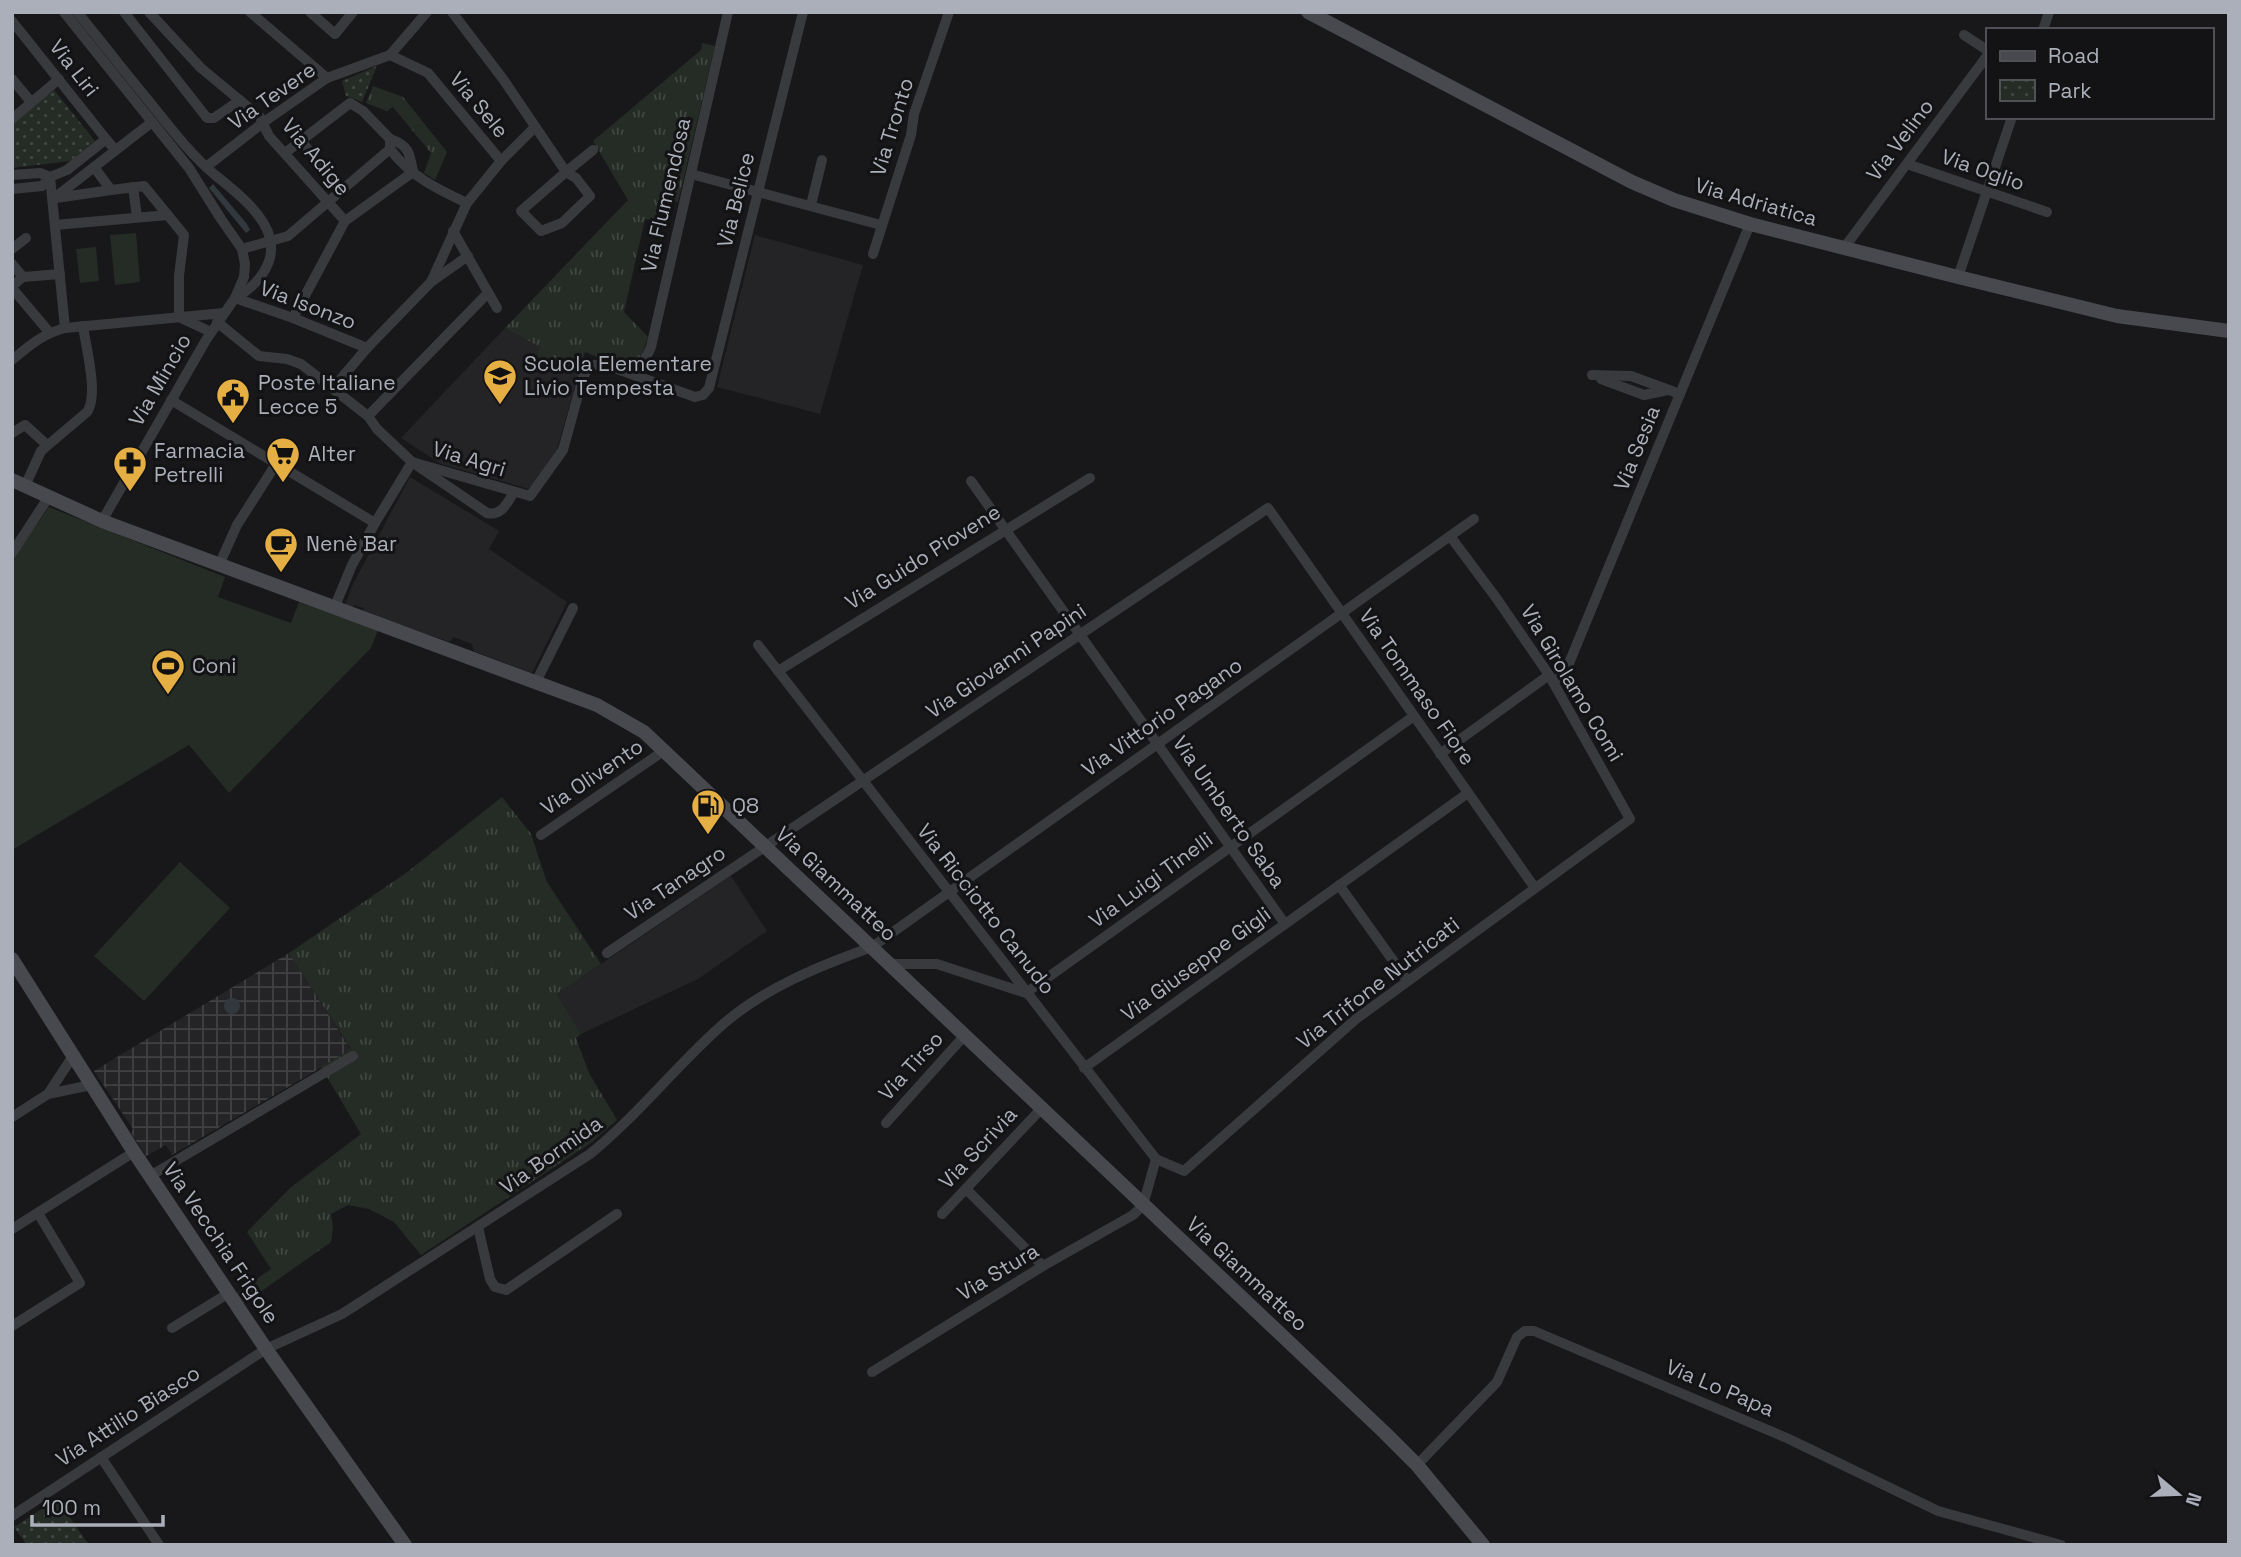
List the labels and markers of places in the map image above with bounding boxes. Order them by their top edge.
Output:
place label: Scuola Elementare Livio Tempesta [524,350,712,401]
school or university icon: Scuola Elementare Livio Tempesta [481,357,519,406]
place label: Poste Italiane Lecce 5 [258,369,396,420]
public building icon: Poste Italiane Lecce 5 [214,376,252,425]
supermarket icon: Alter [264,435,302,484]
place label: Farmacia Petrelli [154,437,245,488]
place label: Alter [308,440,356,467]
pharmacy icon: Farmacia Petrelli [111,444,149,493]
cafe icon: Nenè Bar [262,525,300,574]
place label: Nenè Bar [306,530,397,557]
sports icon: Coni [149,647,187,696]
place label: Coni [192,652,236,679]
fuel station icon: Q8 [689,787,727,836]
place label: Q8 [732,792,759,819]

